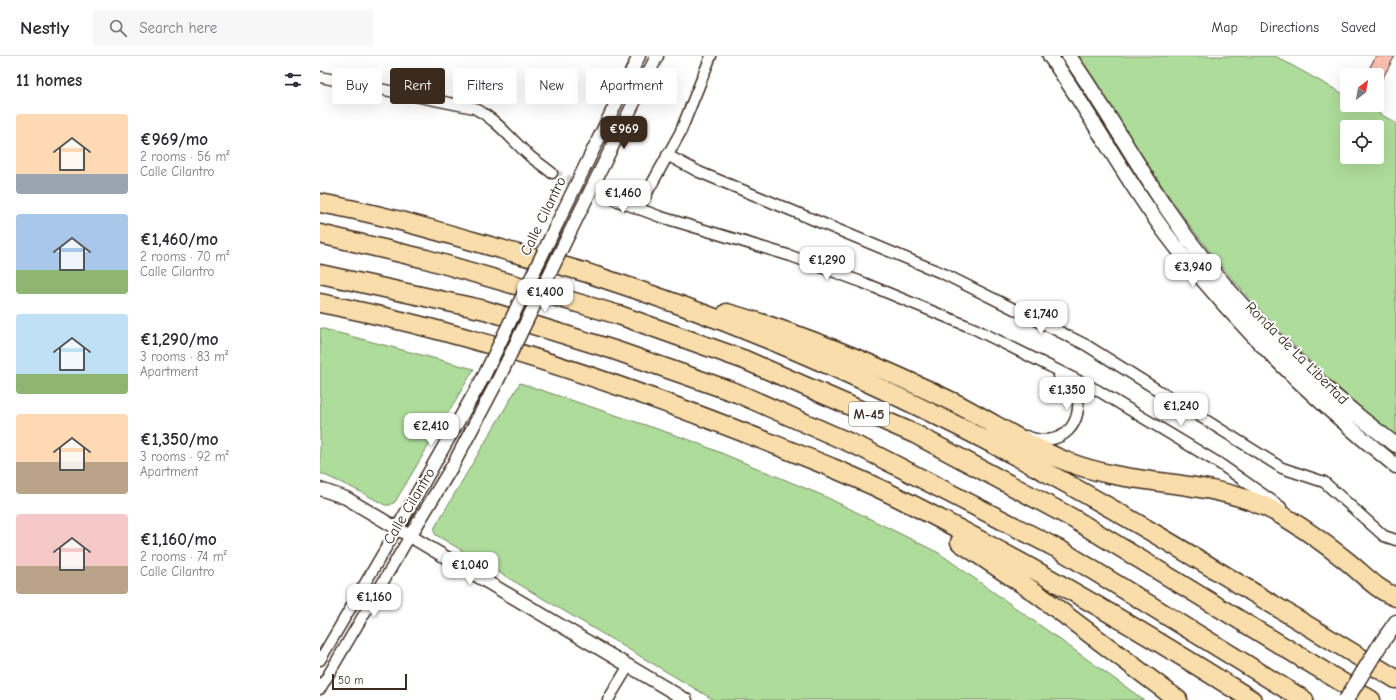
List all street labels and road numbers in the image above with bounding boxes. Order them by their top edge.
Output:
street label: Calle Cilantro [516,173,570,259]
street label: Ronda de La Libertad [1242,298,1352,408]
road number: M-45 [849,402,889,426]
street label: Calle Cilantro [379,464,439,547]

